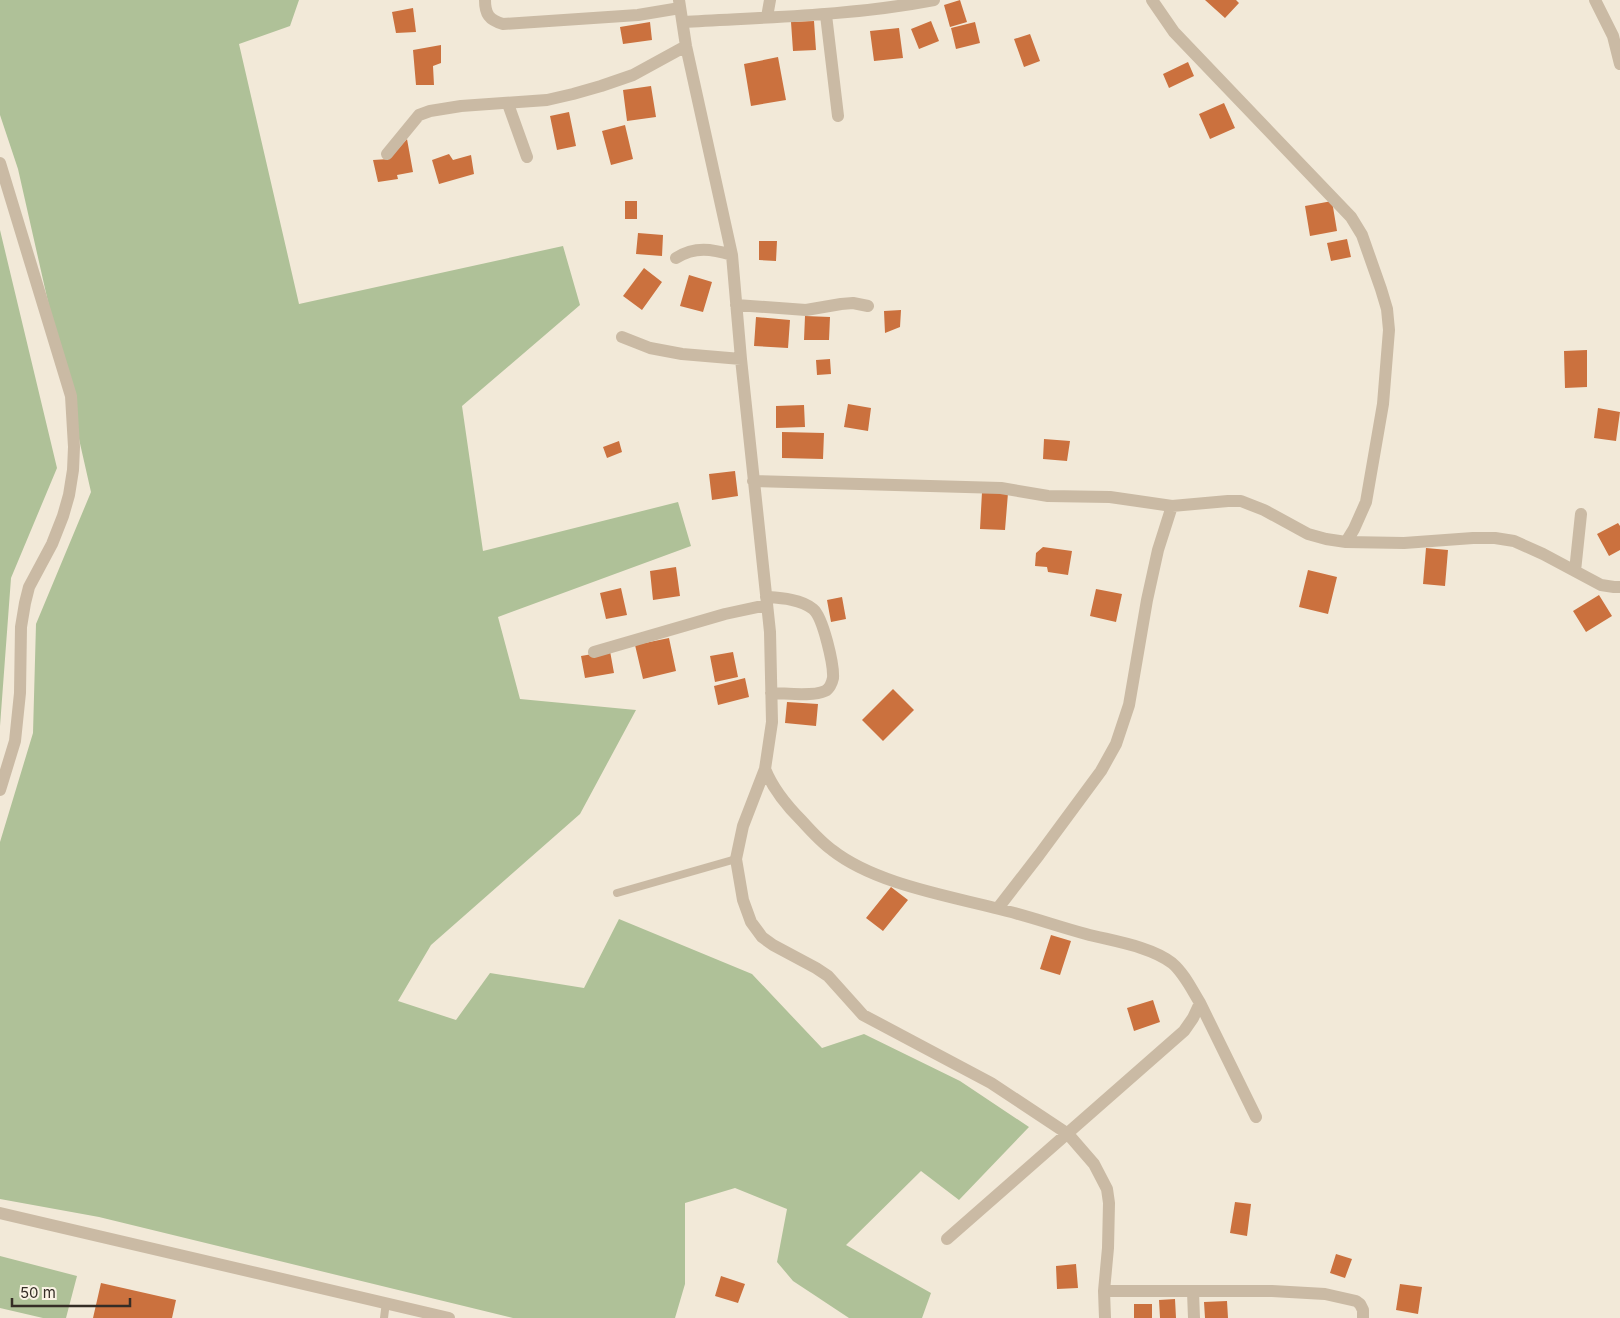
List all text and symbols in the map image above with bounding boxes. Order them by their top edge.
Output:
scale bar [12,1276,130,1308]
text: 50 m [20,1283,56,1302]

